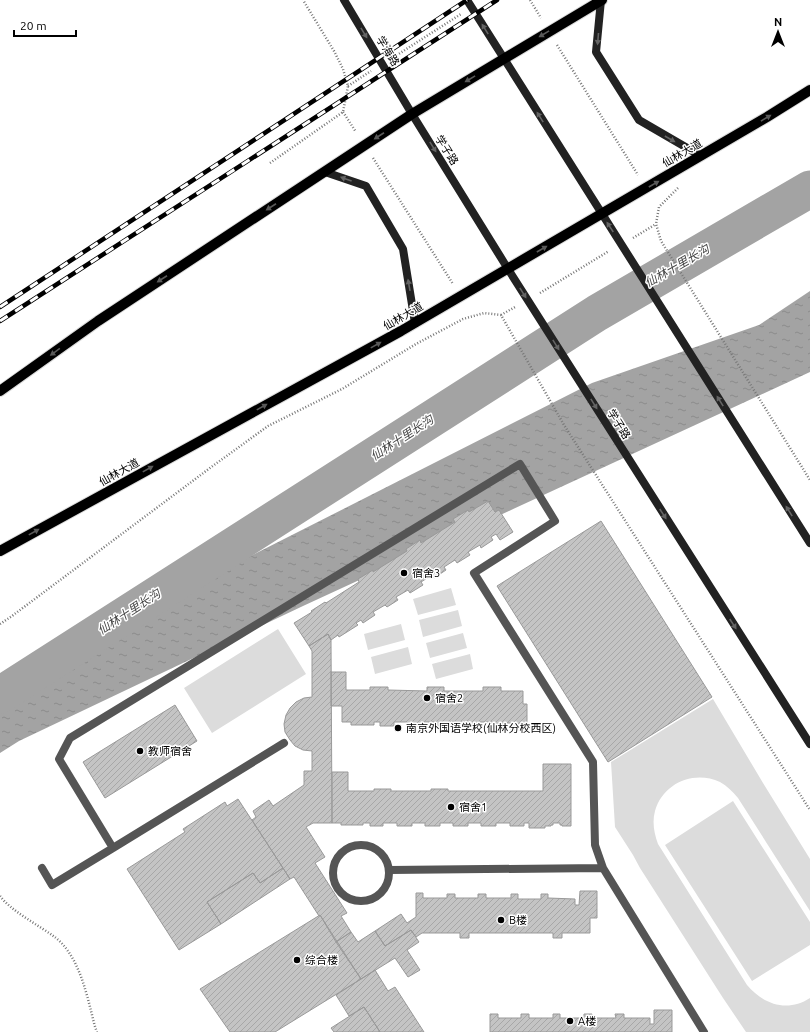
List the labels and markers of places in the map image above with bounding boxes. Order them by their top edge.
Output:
place label: 宿舍3 [412,567,440,579]
marker: 宿舍3 [399,568,409,578]
place label: 宿舍2 [435,692,463,704]
marker: 宿舍2 [422,693,432,703]
place label: 南京外国语学校(仙林分校西区) [406,722,556,735]
marker: 南京外国语学校(仙林分校西区) [393,723,403,733]
place label: 教师宿舍 [148,745,192,757]
marker: 教师宿舍 [135,746,145,756]
place label: 宿舍1 [459,801,487,813]
marker: 宿舍1 [446,802,456,812]
place label: B楼 [509,914,527,926]
marker: B楼 [496,915,506,925]
place label: 综合楼 [305,954,338,966]
marker: 综合楼 [292,955,302,965]
place label: A楼 [578,1015,596,1027]
marker: A楼 [565,1016,575,1026]

